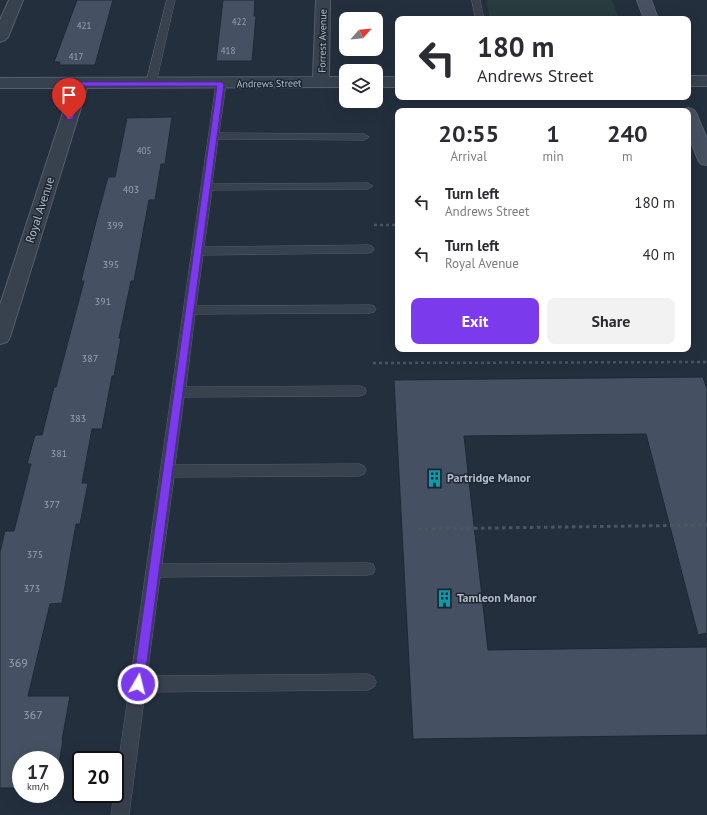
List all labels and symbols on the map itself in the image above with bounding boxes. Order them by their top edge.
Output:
street label: Forrest Avenue [315,9,330,73]
north arrow [339,12,383,56]
house number: 422 [232,16,246,27]
house number: 421 [77,20,91,31]
house number: 418 [221,45,235,56]
house number: 417 [69,51,83,62]
street label: Andrews Street [236,76,302,91]
pin [52,78,86,119]
house number: 405 [137,145,151,156]
street label: Royal Avenue [22,175,57,245]
house number: 403 [123,183,139,196]
house number: 399 [107,219,123,232]
house number: 395 [103,258,119,271]
house number: 391 [95,295,111,308]
house number: 387 [82,352,98,365]
house number: 383 [70,412,86,425]
house number: 381 [51,447,67,460]
building icon: Partridge Manor [424,468,444,488]
place label: Partridge Manor [447,470,531,485]
house number: 377 [44,498,60,511]
house number: 375 [27,548,43,561]
house number: 373 [24,582,40,595]
building icon: Tamleon Manor [434,588,454,608]
place label: Tamleon Manor [457,590,537,605]
house number: 369 [8,655,28,670]
position arrow [117,663,159,705]
house number: 367 [23,707,43,722]
speed limit sign: 20 [72,751,124,803]

